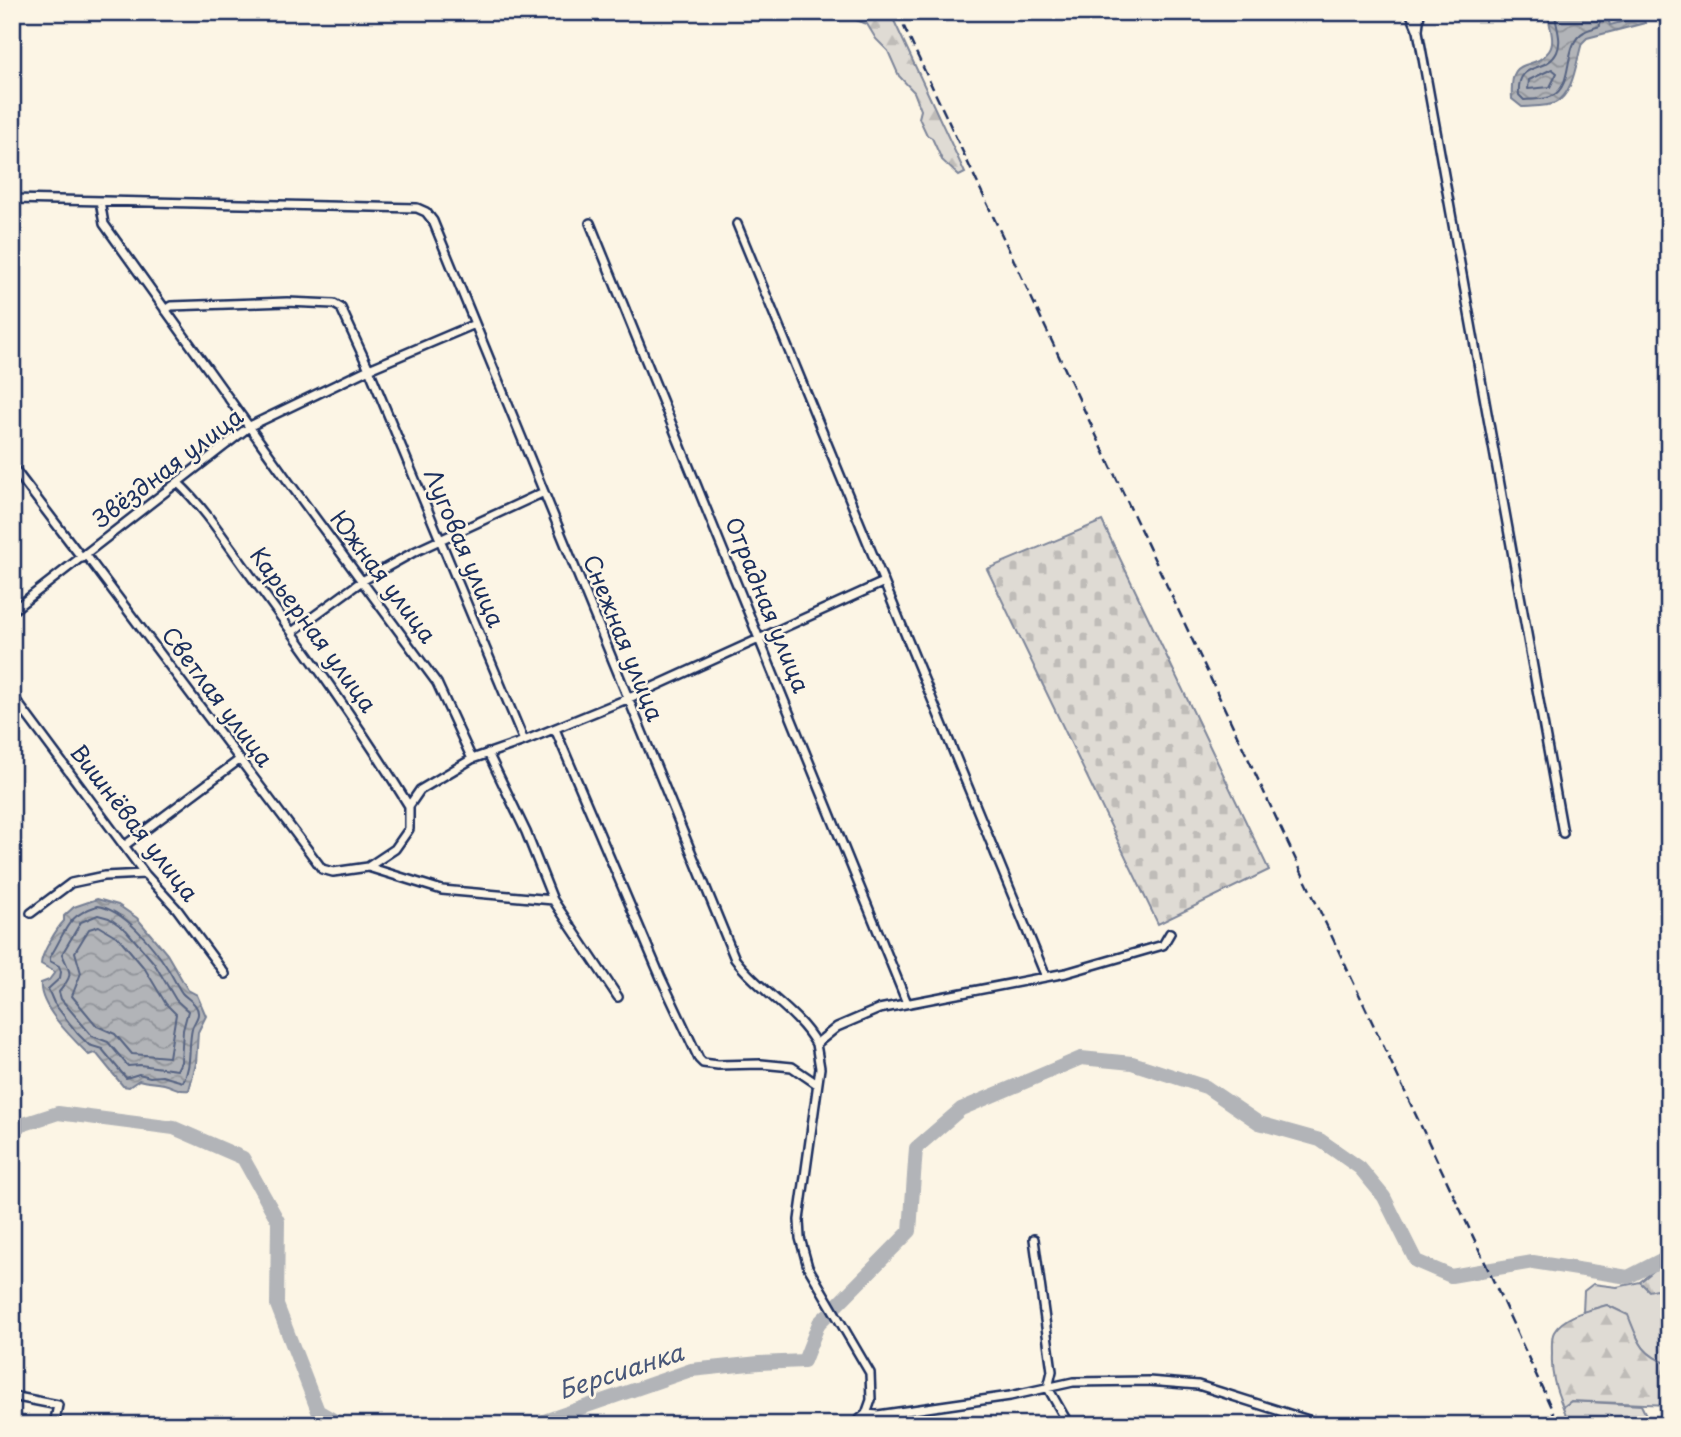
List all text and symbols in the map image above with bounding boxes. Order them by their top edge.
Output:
street label: Звёздная улица [84,398,250,535]
street label: Луговая улица [416,463,515,633]
street label: Южная улица [323,502,446,650]
street label: Отрадная улица [717,511,820,698]
street label: Карьерная улица [242,539,387,719]
street label: Снежная улица [575,549,674,727]
street label: Светлая улица [154,619,283,774]
street label: Вишнёвая улица [62,736,208,909]
water label: Берсианка [553,1333,689,1407]

